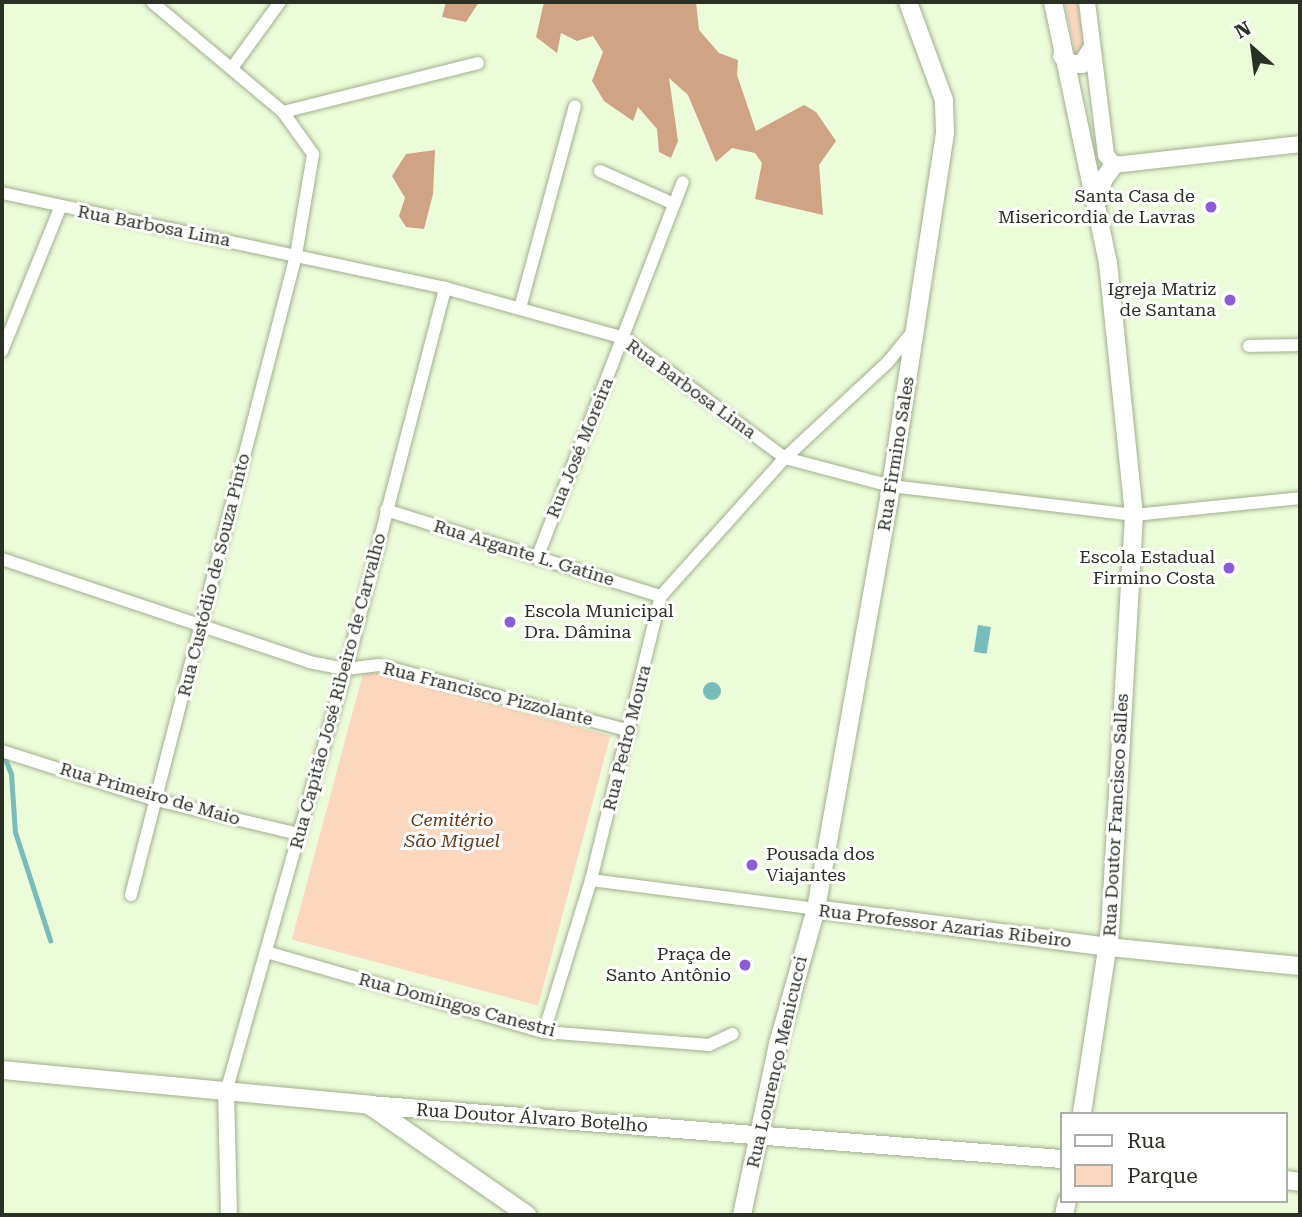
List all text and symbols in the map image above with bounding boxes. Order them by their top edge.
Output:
north arrow [1218,14,1288,84]
text: N [1231,16,1255,44]
place label: Santa Casa de Misericordia de Lavras [998,186,1195,228]
marker: Santa Casa de Misericordia de Lavras [1201,197,1221,217]
street label: Rua Barbosa Lima [76,201,232,251]
place label: Igreja Matriz de Santana [1107,279,1216,322]
marker: Igreja Matriz de Santana [1222,292,1238,308]
street label: Rua Barbosa Lima [622,335,760,443]
street label: Rua José Moreira [542,375,618,521]
street label: Rua Firmino Sales [873,375,919,533]
street label: Rua Custódio de Souza Pinto [173,451,255,699]
street label: Rua Argante L. Gatine [431,515,617,591]
street label: Rua Capitão José Ribeiro de Carvalho [285,531,391,851]
place label: Escola Estadual Firmino Costa [1079,547,1215,590]
marker: Escola Estadual Firmino Costa [1221,560,1237,576]
place label: Escola Municipal Dra. Dâmina [524,601,674,644]
marker: Escola Municipal Dra. Dâmina [502,614,518,630]
street label: Rua Francisco Pizzolante [381,657,595,731]
street label: Rua Pedro Moura [598,663,656,813]
street label: Rua Doutor Francisco Salles [1099,693,1133,937]
street label: Rua Primeiro de Maio [57,758,243,830]
park label: Cemitério São Miguel [404,810,500,852]
place label: Pousada dos Viajantes [766,844,874,886]
marker: Pousada dos Viajantes [744,857,760,873]
street label: Rua Professor Azarias Ribeiro [817,900,1073,952]
place label: Praça de Santo Antônio [606,944,731,986]
street label: Rua Lourenço Menicucci [742,954,812,1170]
marker: Praça de Santo Antônio [737,957,753,973]
street label: Rua Domingos Canestri [356,968,558,1042]
street label: Rua Doutor Álvaro Botelho [415,1099,649,1137]
legend [1060,1112,1288,1203]
text: Rua [1127,1129,1166,1153]
text: Parque [1127,1164,1198,1188]

